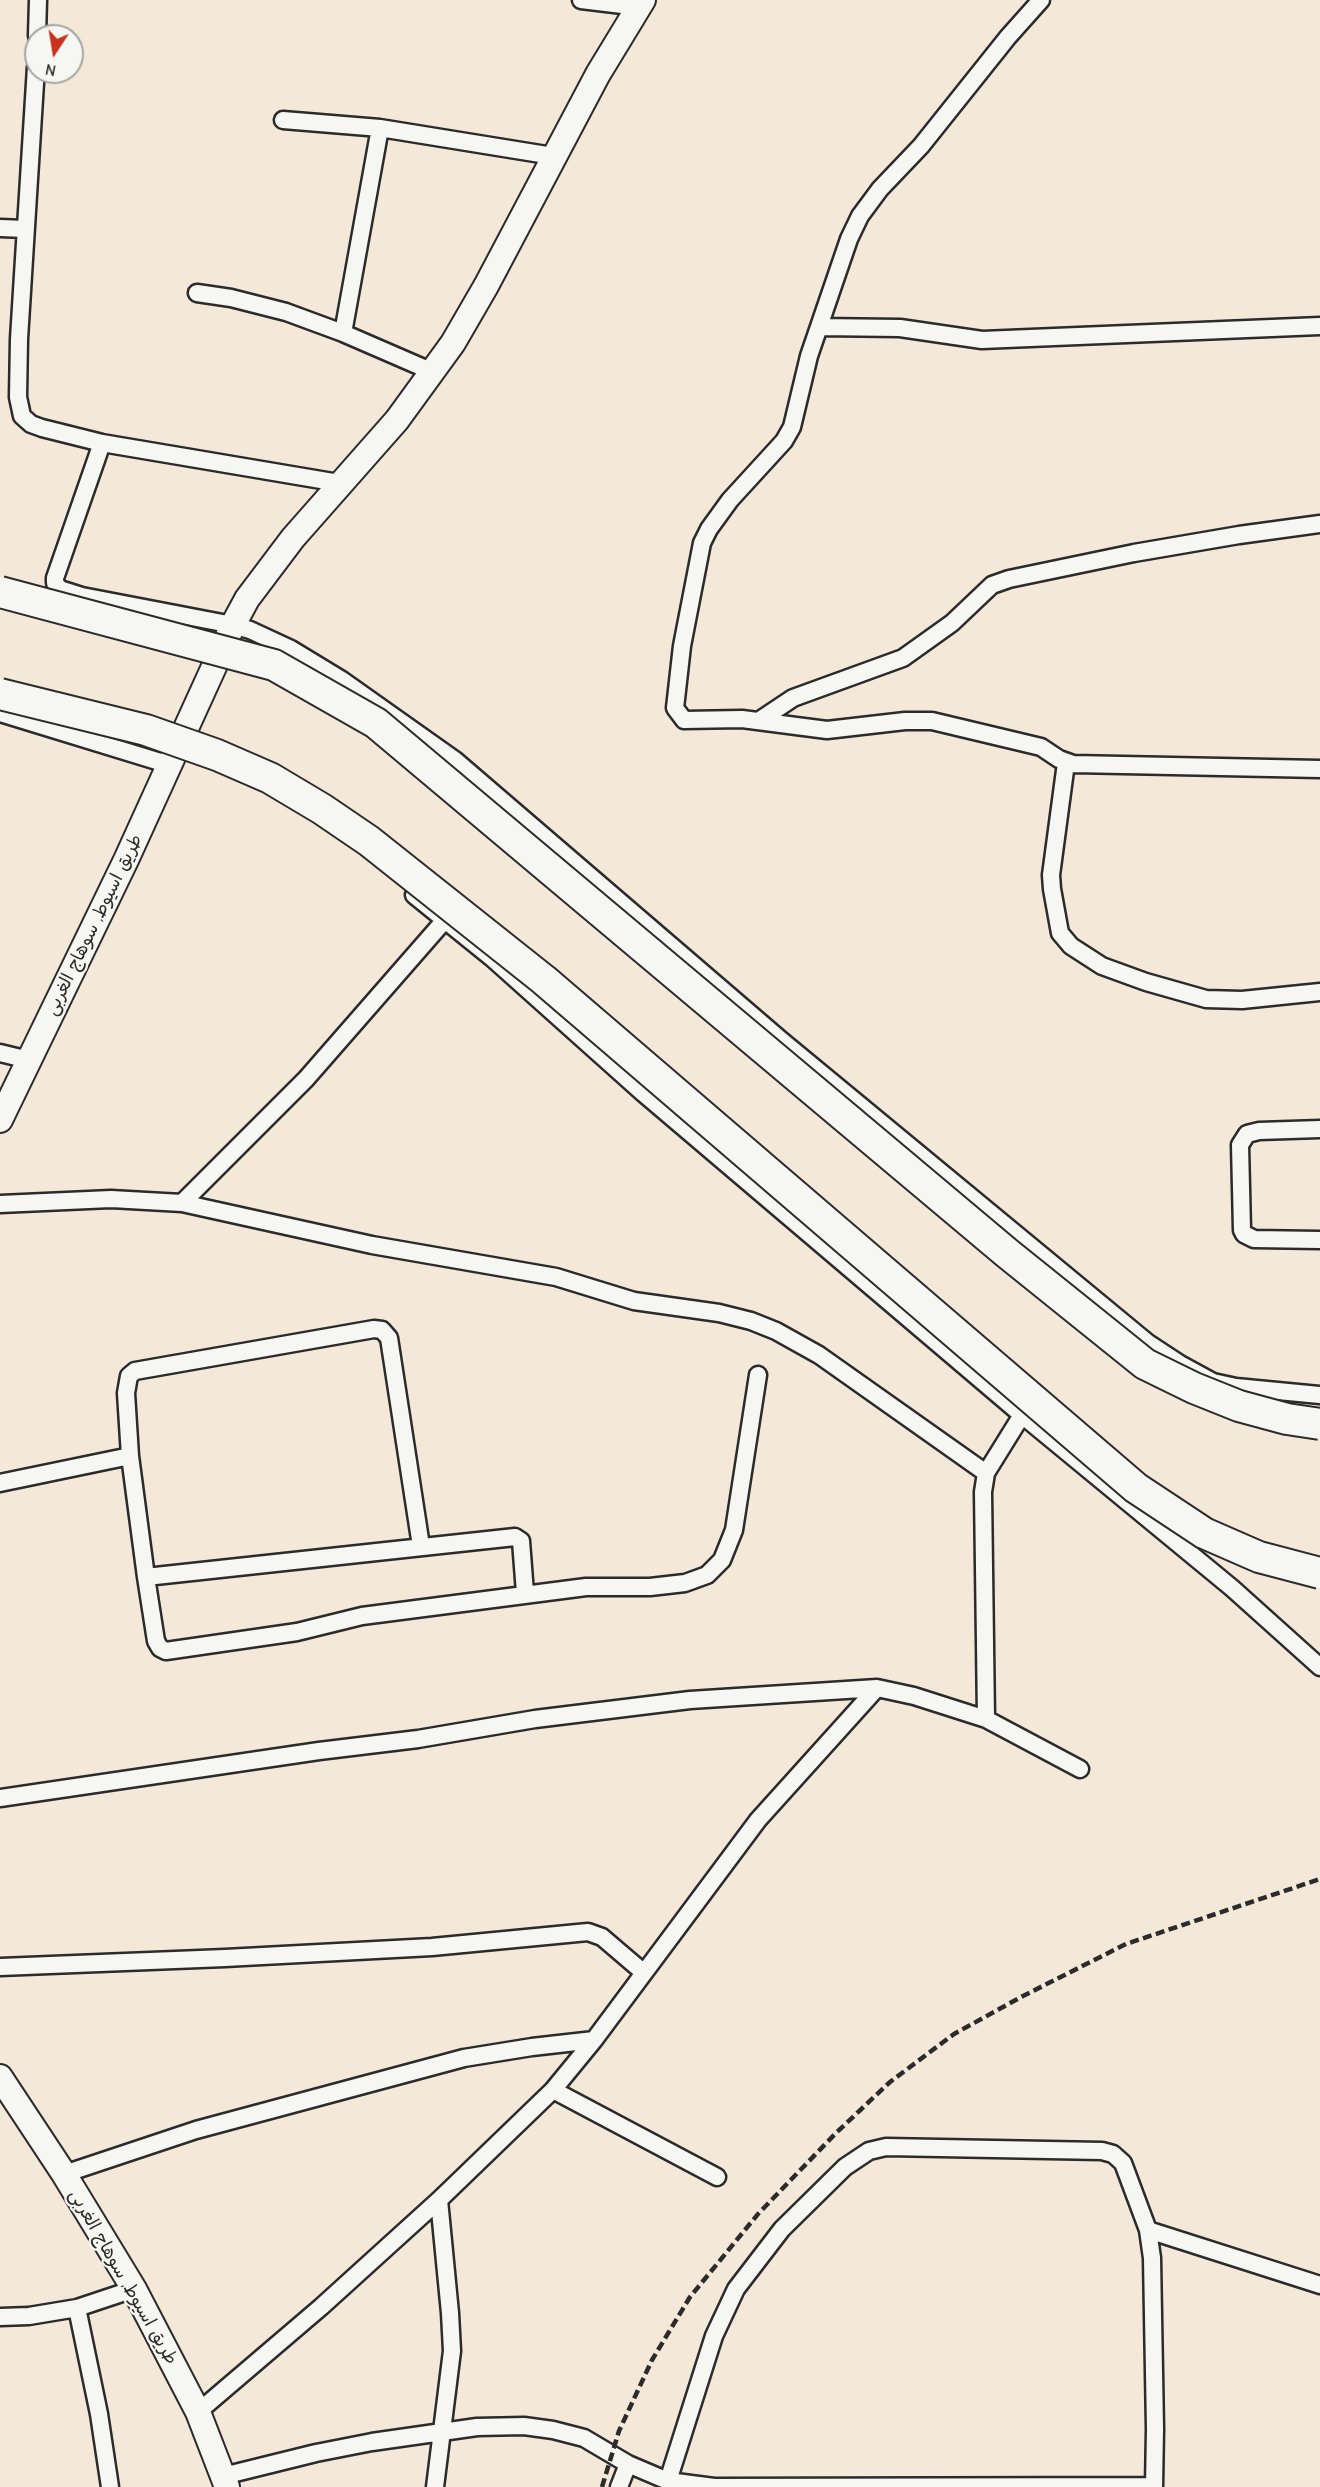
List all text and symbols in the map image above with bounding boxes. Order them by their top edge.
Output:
north arrow [24,24,84,84]
text: N [44,60,58,80]
street label: طريق اسيوط, سوهاج الغربى [41,831,147,1019]
street label: طريق اسيوط, سوهاج الغربى [64,2186,182,2368]

